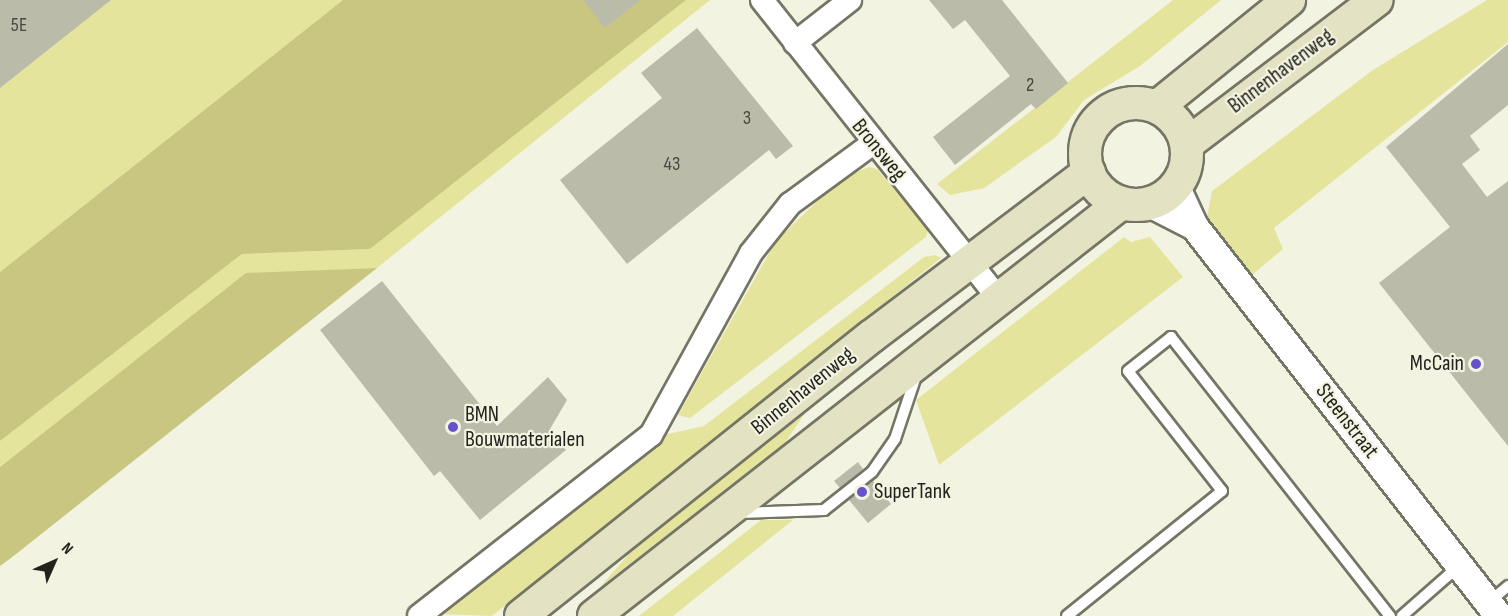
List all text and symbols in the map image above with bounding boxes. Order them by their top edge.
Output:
house number: 5E [11,13,27,37]
street label: Binnenhavenweg [1223,23,1339,119]
house number: 2 [1026,73,1034,97]
house number: 3 [743,106,751,130]
street label: Bronsweg [846,114,912,186]
house number: 43 [664,152,680,176]
street label: Binnenhavenweg [746,341,860,441]
place label: McCain [1410,351,1464,377]
marker: McCain [1469,357,1483,371]
street label: Steenstraat [1310,378,1384,464]
place label: BMN Bouwmaterialen [465,401,585,452]
marker: BMN Bouwmaterialen [446,420,460,434]
place label: SuperTank [874,479,951,505]
marker: SuperTank [855,485,869,499]
north arrow [24,532,84,592]
text: N [57,539,77,559]

